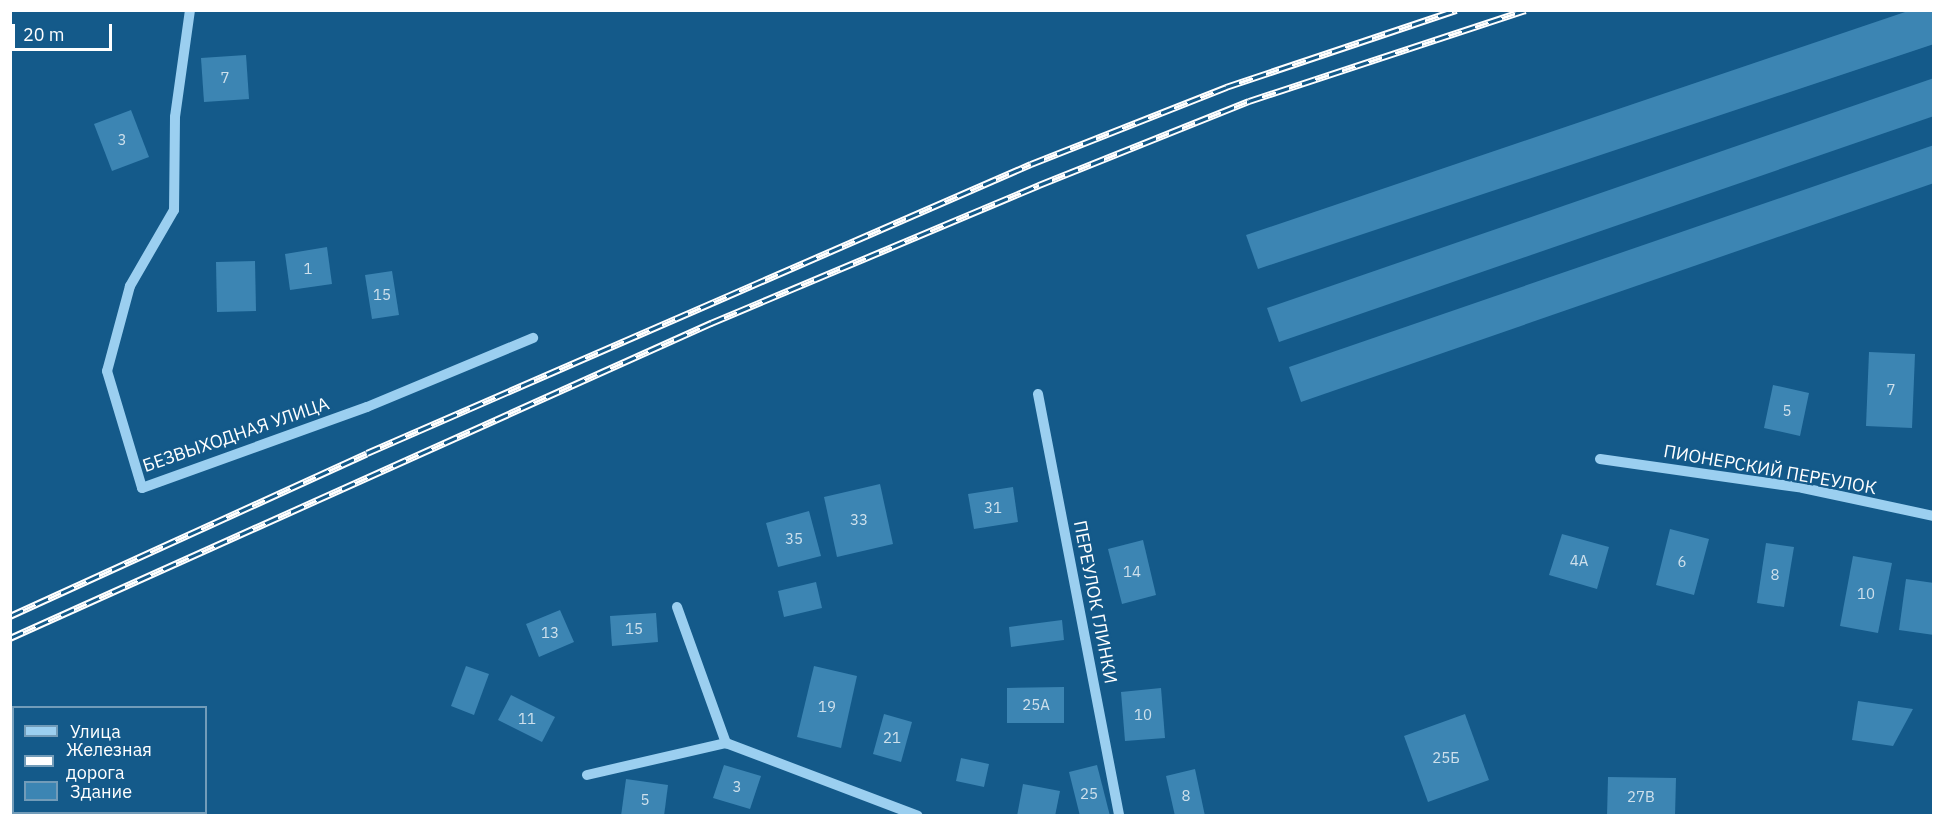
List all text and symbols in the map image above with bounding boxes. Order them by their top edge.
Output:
scale bar [15,12,116,50]
text: 20 m [23,23,65,46]
house number: 7 [221,69,229,87]
house number: 3 [118,131,126,149]
house number: 1 [304,260,312,278]
house number: 15 [373,286,391,304]
house number: 7 [1887,381,1895,399]
street label: БЕЗВЫХОДНАЯ УЛИЦА [140,393,332,477]
house number: 5 [1783,402,1791,420]
street label: ПИОНЕРСКИЙ ПЕРЕУЛОК [1662,441,1878,499]
house number: 31 [984,499,1002,517]
house number: 33 [850,511,868,529]
street label: ПЕРЕУЛОК ГЛИНКИ [1069,519,1121,685]
house number: 35 [785,530,803,548]
house number: 4А [1570,552,1588,570]
house number: 6 [1678,553,1686,571]
house number: 14 [1123,563,1141,581]
house number: 8 [1771,566,1779,584]
house number: 10 [1857,585,1875,603]
house number: 15 [625,620,643,638]
house number: 13 [541,624,559,642]
house number: 25А [1022,696,1050,714]
house number: 19 [818,698,836,716]
legend [12,706,207,814]
house number: 10 [1134,706,1152,724]
house number: 11 [518,710,536,728]
text: Улица [70,720,121,743]
house number: 21 [883,729,901,747]
text: Железная дорога [66,738,152,784]
house number: 25Б [1432,749,1460,767]
house number: 3 [733,778,741,796]
text: Здание [70,780,132,803]
house number: 25 [1080,785,1098,803]
house number: 8 [1182,787,1190,805]
house number: 27В [1627,788,1655,806]
house number: 5 [641,791,649,809]

